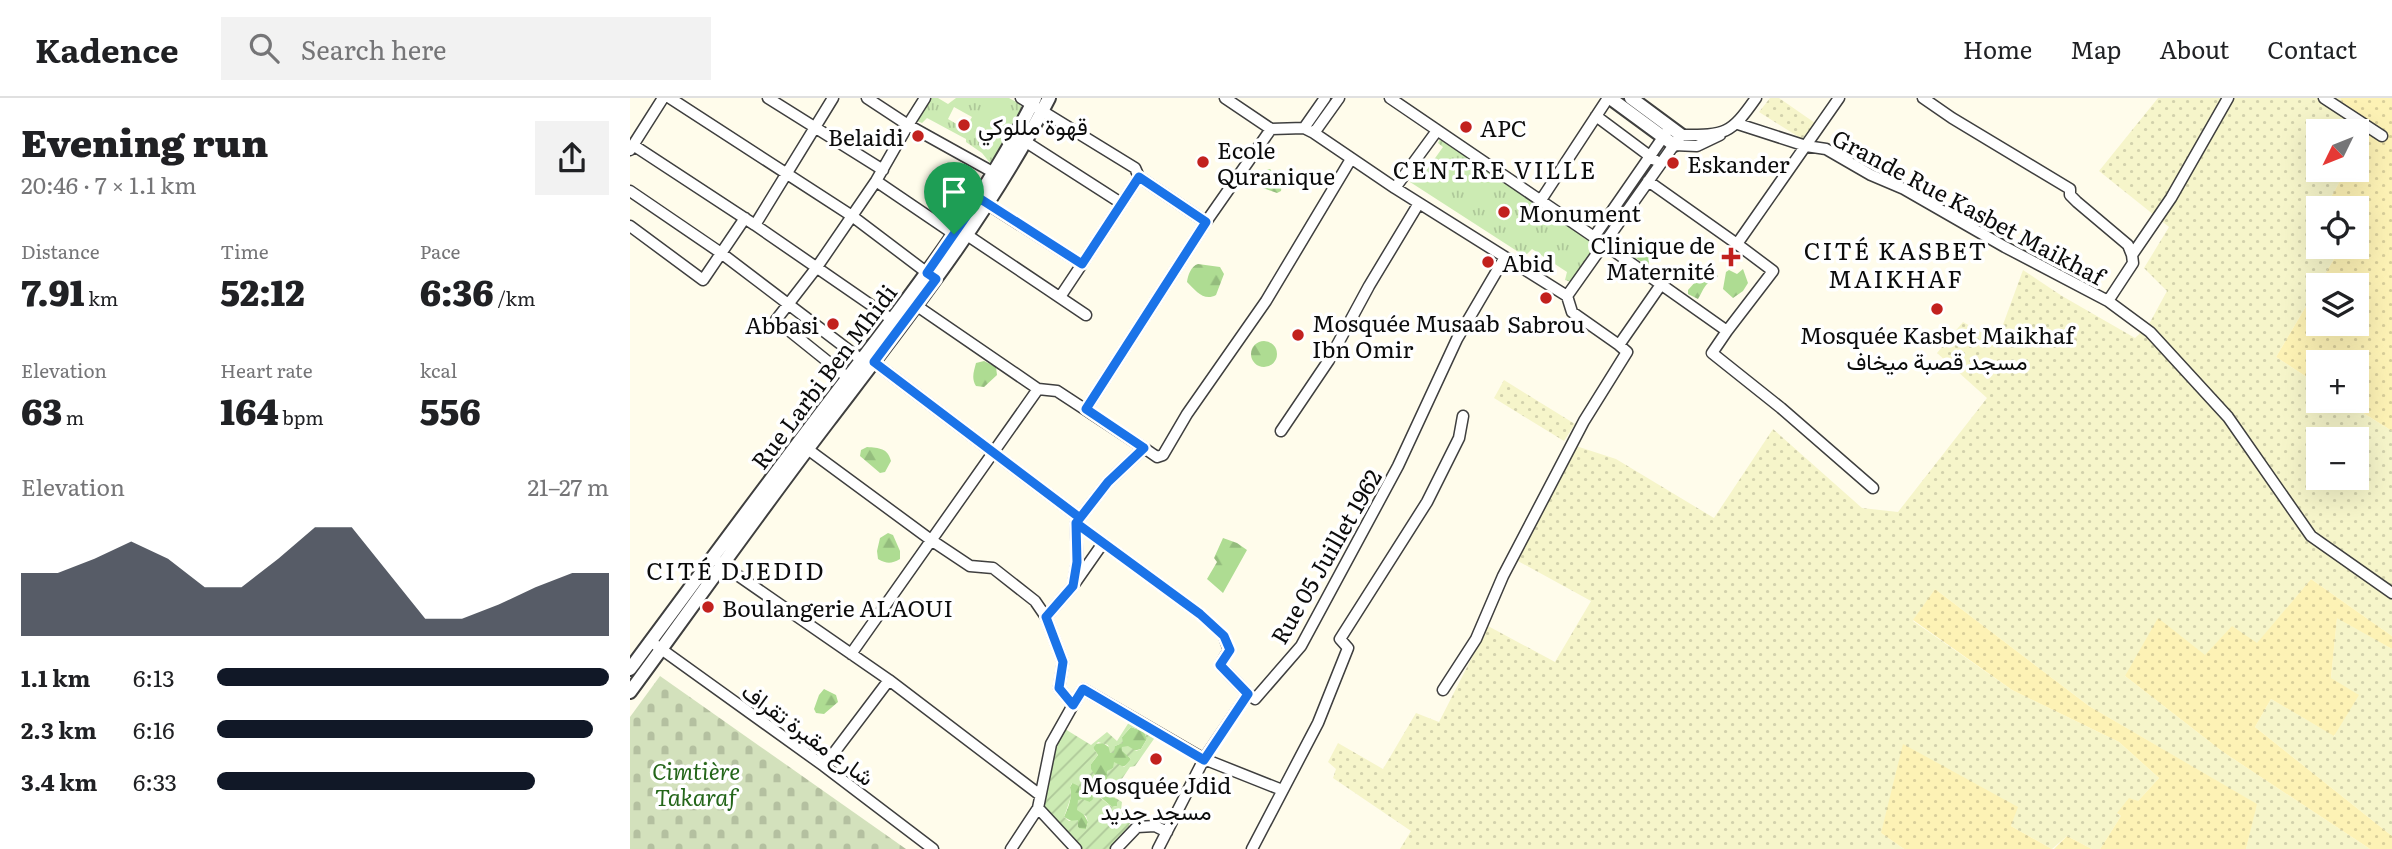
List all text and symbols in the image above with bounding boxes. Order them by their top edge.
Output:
search box [221,17,711,80]
text: Kadence [35,24,179,73]
icon: search [245,29,283,67]
text: Search here [301,29,447,68]
text: Home [1963,31,2032,66]
text: Map [2070,31,2121,66]
text: About [2159,31,2229,66]
text: Contact [2267,31,2357,66]
place label: قهوة مللوكي [978,108,1088,146]
place label: APC [1480,110,1527,144]
text: Evening run [21,112,268,169]
marker: قهوة مللوكي [956,117,972,133]
place label: Belaidi [828,119,904,153]
marker: APC [1458,119,1474,135]
north arrow [2306,119,2370,182]
map controls [2306,119,2369,490]
street label: Grande Rue Kasbet Maikhaf [1827,120,2113,293]
button: share [535,121,609,195]
marker: Belaidi [910,128,926,144]
place label: Ecole Quranique [1217,132,1335,192]
place label: Eskander [1687,146,1790,180]
district label: CENTRE VILLE [1393,151,1597,186]
marker: Ecole Quranique [1195,154,1211,170]
marker: Eskander [1665,155,1681,171]
pin [924,162,984,234]
text: 20:46 · 7 × 1.1 km [21,167,196,201]
icon: arrive [935,173,973,211]
place label: Monument [1518,195,1642,229]
button: locate [2306,196,2369,259]
marker: Monument [1496,204,1512,220]
place label: Clinique de Maternité [1590,227,1715,287]
district label: CITÉ KASBET MAIKHAF [1804,232,1988,295]
text: Distance [21,237,100,265]
text: Time [220,237,269,265]
text: Pace [420,237,460,265]
place label: Abid [1502,245,1554,279]
marker: Clinique de Maternité [1721,247,1741,267]
marker: Abid [1480,254,1496,270]
text: 7.91 [21,265,84,317]
text: 52:12 [220,265,305,317]
text: 6:36 [420,265,494,317]
button: layers [2306,273,2369,336]
street label: Rue Larbi Ben Mhidi [742,276,904,476]
text: km [84,284,118,312]
text: /km [494,284,535,312]
marker: Sabrou [1538,290,1554,306]
marker: Mosquée Kasbet Maikhaf مسجد قصبة ميخاف [1929,301,1945,317]
place label: Mosquée Musaab Ibn Omir [1312,305,1500,365]
place label: Sabrou [1507,306,1585,340]
place label: Abbasi [745,307,819,341]
marker: Abbasi [825,316,841,332]
place label: Mosquée Kasbet Maikhaf مسجد قصبة ميخاف [1800,317,2076,377]
marker: Mosquée Musaab Ibn Omir [1290,327,1306,343]
button: + [2306,350,2369,413]
text: Elevation [21,356,107,384]
text: Heart rate [220,356,313,384]
text: kcal [420,356,457,384]
text: 63 [21,384,62,436]
text: 164 [220,384,279,436]
text: 556 [420,384,481,436]
text: m [62,403,84,431]
text: bpm [279,403,324,431]
button: − [2306,427,2369,490]
street label: Rue 05 Juillet 1962 [1261,462,1389,650]
text: Elevation [21,469,125,503]
text: 21–27 m [527,469,609,503]
district label: CITÉ DJEDID [646,552,826,587]
place label: Boulangerie ALAOUI [722,590,953,624]
marker: Boulangerie ALAOUI [700,599,716,615]
text: 1.1 km [21,660,91,694]
text: 6:13 [133,660,175,694]
street label: شارع مقبرة تقراف [735,673,882,794]
text: 2.3 km [21,712,97,746]
text: 6:16 [133,712,175,746]
marker: Mosquée Jdid مسجد جديد [1148,751,1164,767]
park label: Cimtière Takaraf [652,753,740,813]
text: 3.4 km [21,764,98,798]
text: 6:33 [133,764,177,798]
place label: Mosquée Jdid مسجد جديد [1081,767,1231,827]

